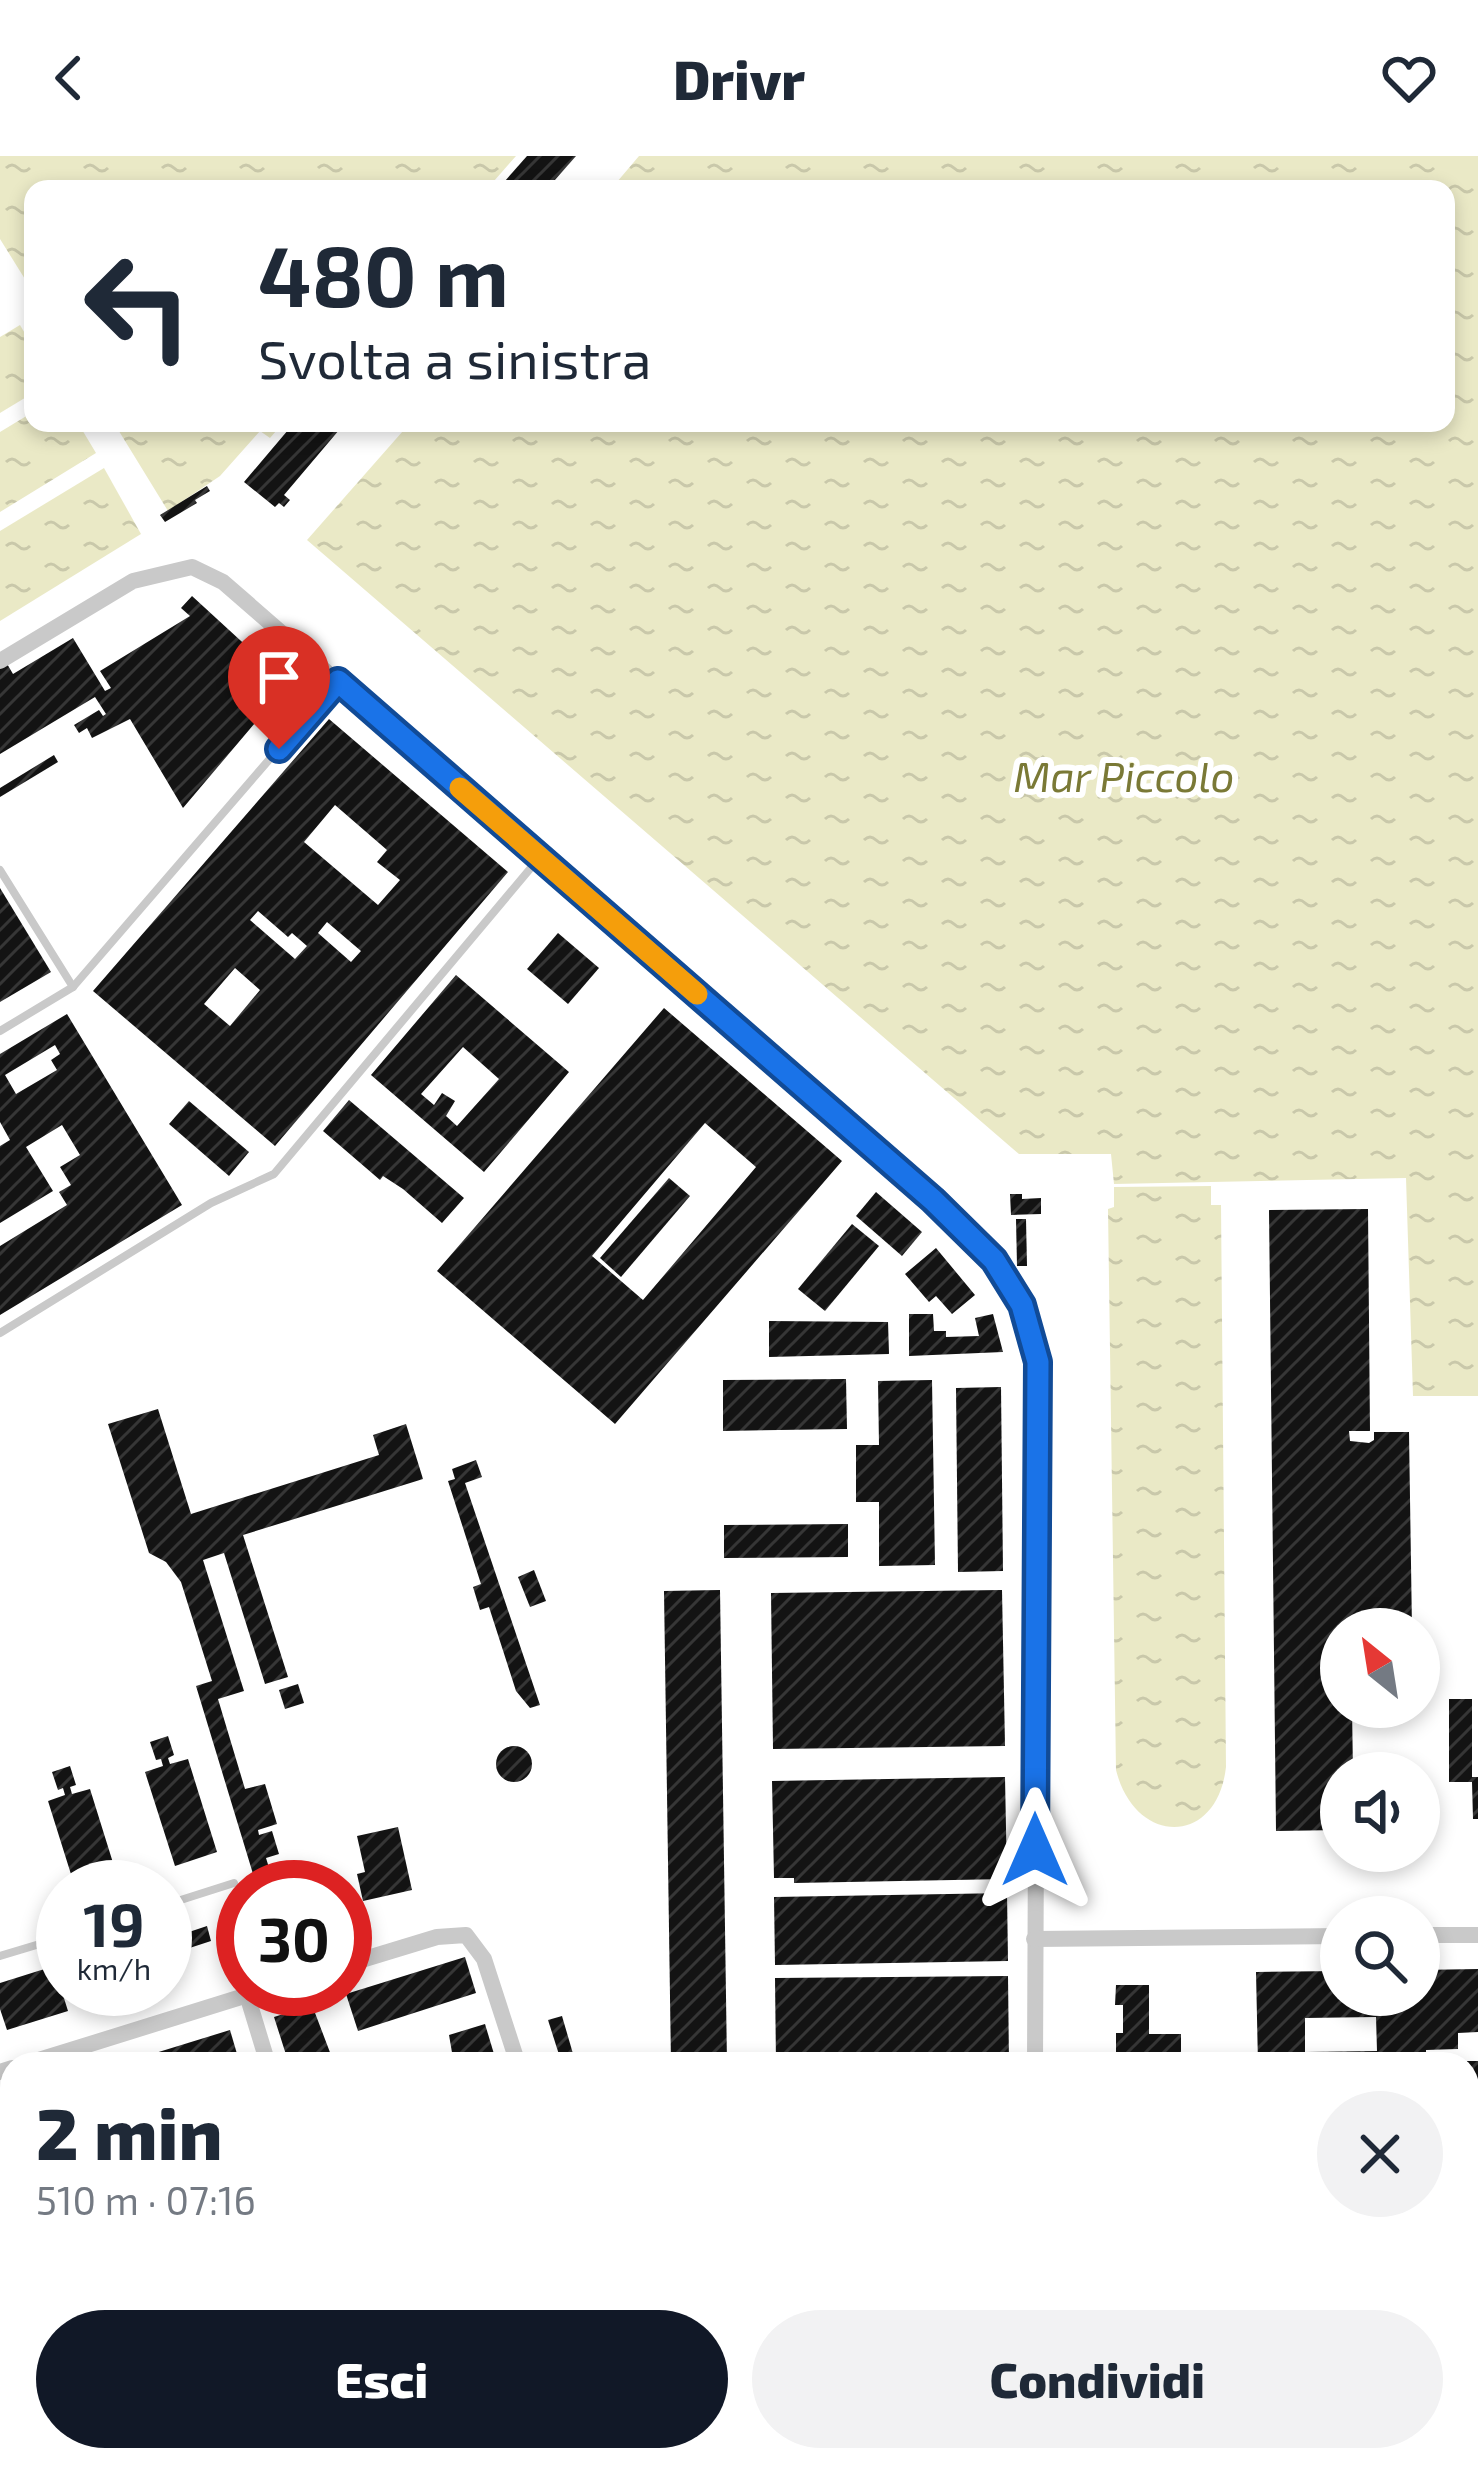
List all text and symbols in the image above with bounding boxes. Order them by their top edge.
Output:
icon: back [36,45,102,111]
icon: heart [1376,45,1442,111]
text: Drivr [673,46,805,111]
text: 480 m [258,223,509,324]
icon: left [60,228,216,384]
text: Svolta a sinistra [258,325,651,390]
pin [228,626,330,749]
icon: arrive [246,644,312,710]
water label: Mar Piccolo [1014,750,1234,800]
north arrow [1320,1608,1440,1728]
map controls [1320,1608,1440,2016]
button: sound [1320,1752,1440,1872]
position arrow [972,1787,1098,1913]
speed limit sign: 30 [216,1860,372,2016]
text: 19 [83,1887,145,1959]
button: search [1320,1896,1440,2016]
text: km/h [77,1950,151,1986]
text: 2 min [36,2088,222,2174]
button: close [1317,2091,1443,2217]
text: 510 m · 07:16 [36,2176,256,2223]
button: Esci [36,2310,728,2448]
button: Condividi [752,2310,1443,2448]

